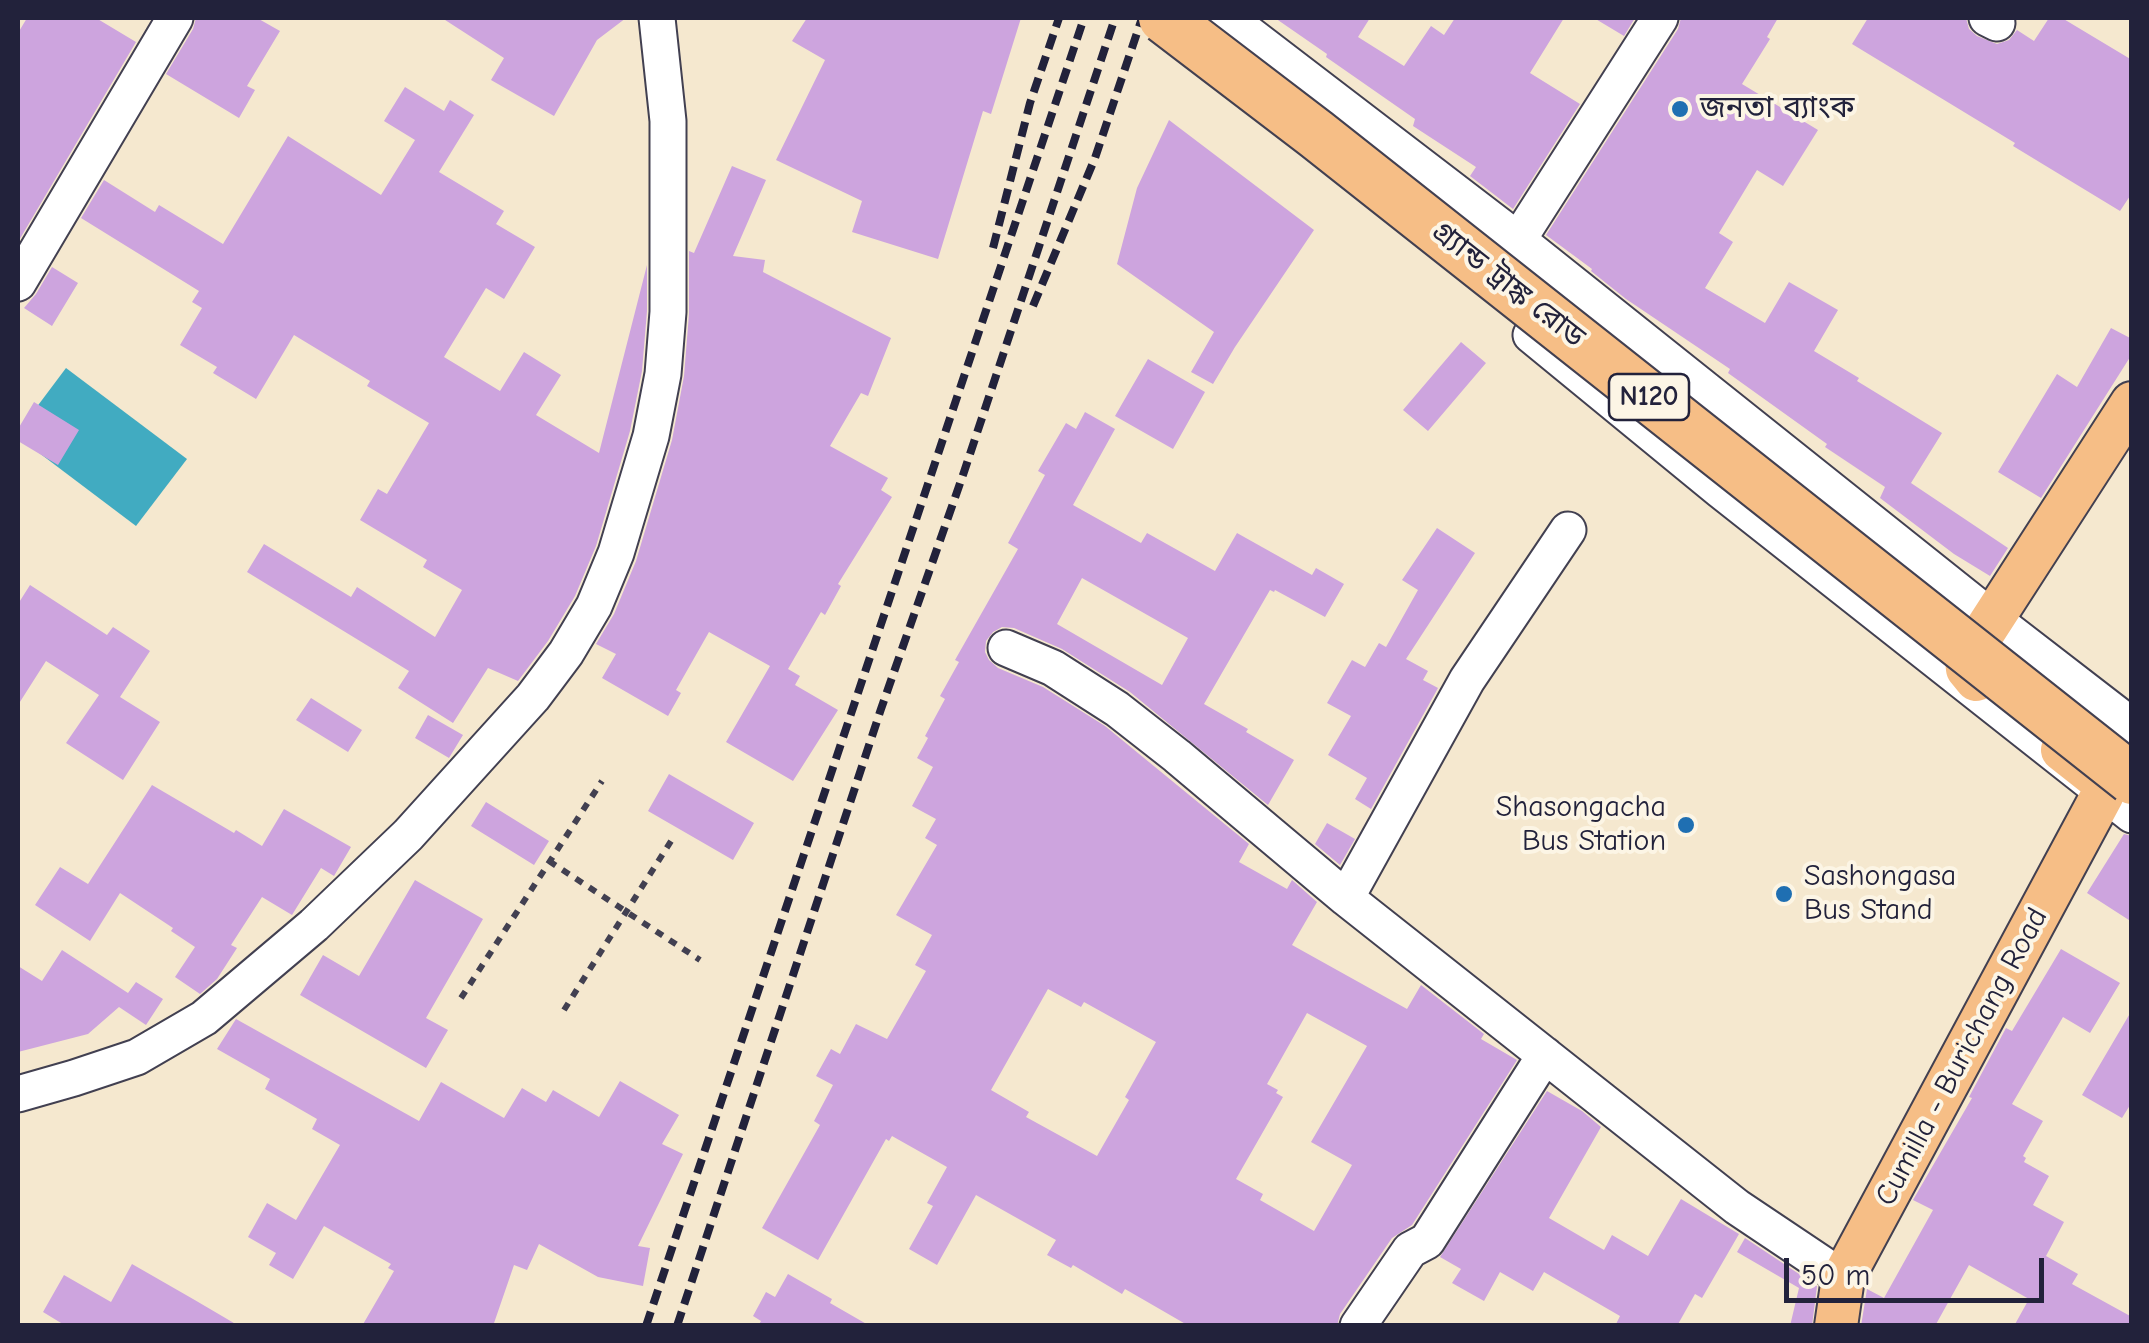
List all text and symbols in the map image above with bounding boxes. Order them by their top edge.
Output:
place label: জনতা ব্যাংক [1700,91,1854,127]
marker: জনতা ব্যাংক [1669,98,1691,120]
street label: গ্র্যান্ড ট্রাঙ্ক রোড [1424,214,1592,356]
road number: N120 [1609,374,1689,420]
place label: Shasongacha Bus Station [1496,790,1666,860]
marker: Shasongacha Bus Station [1675,814,1697,836]
place label: Sashongasa Bus Stand [1804,859,1956,930]
marker: Sashongasa Bus Stand [1773,883,1795,905]
street label: Cumilla - Burichang Road [1868,902,2056,1212]
scale bar [1789,1238,2049,1300]
text: 50 m [1801,1258,1870,1293]

